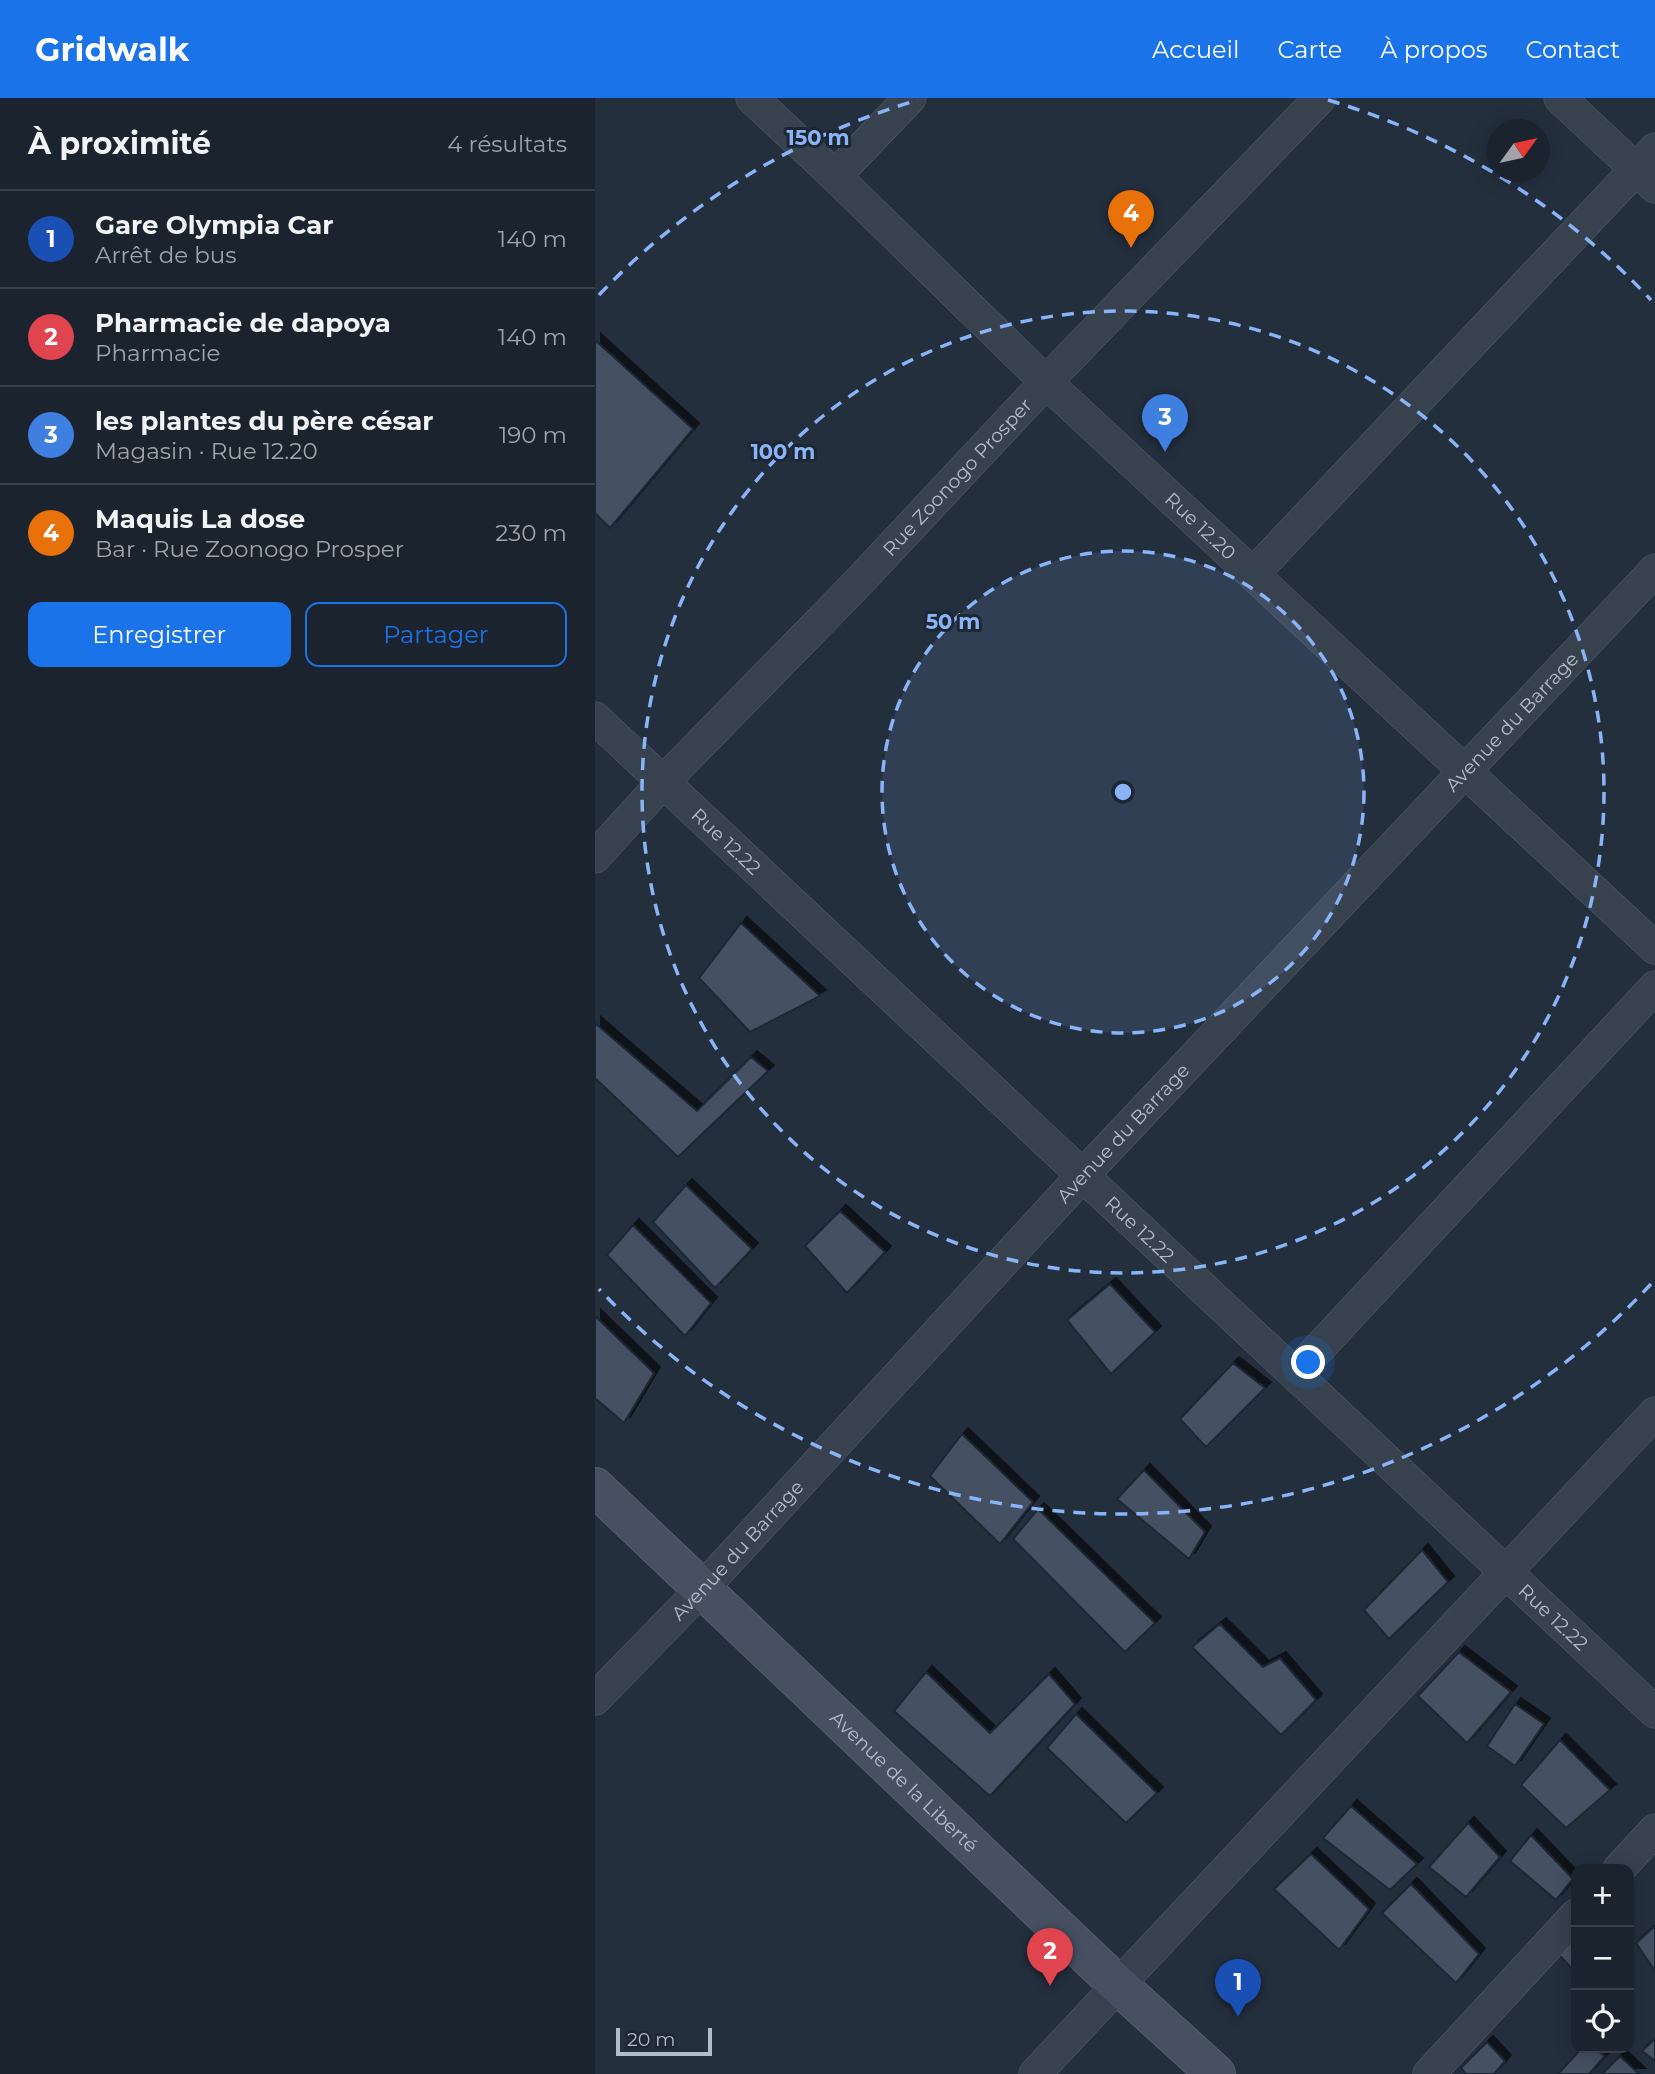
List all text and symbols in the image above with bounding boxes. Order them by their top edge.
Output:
text: Gridwalk [35,29,189,69]
text: Accueil [1152,35,1239,64]
text: Carte [1277,35,1342,64]
text: À propos [1380,35,1487,64]
text: Contact [1525,35,1620,64]
north arrow [1487,119,1550,182]
text: À proximité [28,125,211,162]
text: 150 m [787,125,849,150]
text: 4 résultats [447,130,567,158]
pin: 4 [1108,190,1154,248]
text: Gare Olympia Car [95,209,334,241]
text: 1 [46,225,56,253]
text: 140 m [498,225,567,253]
text: Arrêt de bus [95,241,237,269]
text: Pharmacie de dapoya [95,307,391,339]
text: 2 [44,323,58,351]
text: 140 m [498,323,567,351]
text: Pharmacie [95,339,221,367]
street label: Rue Zoonogo Prosper [878,393,1036,560]
pin: 3 [1142,394,1188,452]
text: les plantes du père césar [95,405,434,437]
text: 3 [44,421,58,449]
text: 190 m [499,421,567,449]
text: Magasin · Rue 12.20 [95,437,318,465]
text: 100 m [751,439,815,464]
street label: Rue 12.20 [1161,487,1241,564]
text: Maquis La dose [95,503,305,535]
text: 4 [43,519,59,547]
text: 230 m [495,519,567,547]
text: Bar · Rue Zoonogo Prosper [95,535,404,563]
button: Enregistrer [28,602,291,667]
button: Partager [305,602,567,667]
text: 50 m [926,609,980,634]
street label: Avenue du Barrage [1440,647,1583,796]
centre of rings [1111,780,1135,804]
street label: Rue 12.22 [687,803,766,879]
street label: Avenue du Barrage [1052,1059,1194,1208]
street label: Rue 12.22 [1100,1191,1180,1267]
your location [1291,1345,1325,1379]
street label: Avenue du Barrage [667,1475,808,1625]
street label: Rue 12.22 [1514,1579,1593,1655]
street label: Avenue de la Liberté [826,1706,983,1857]
map controls [1571,1864,1634,2053]
button: + [1571,1864,1634,1927]
button: − [1571,1927,1634,1990]
pin: 2 [1027,1928,1073,1986]
pin: 1 [1215,1959,1261,2017]
button: locate [1571,1990,1634,2053]
scale bar [616,2025,712,2057]
text: 20 m [627,2028,675,2051]

